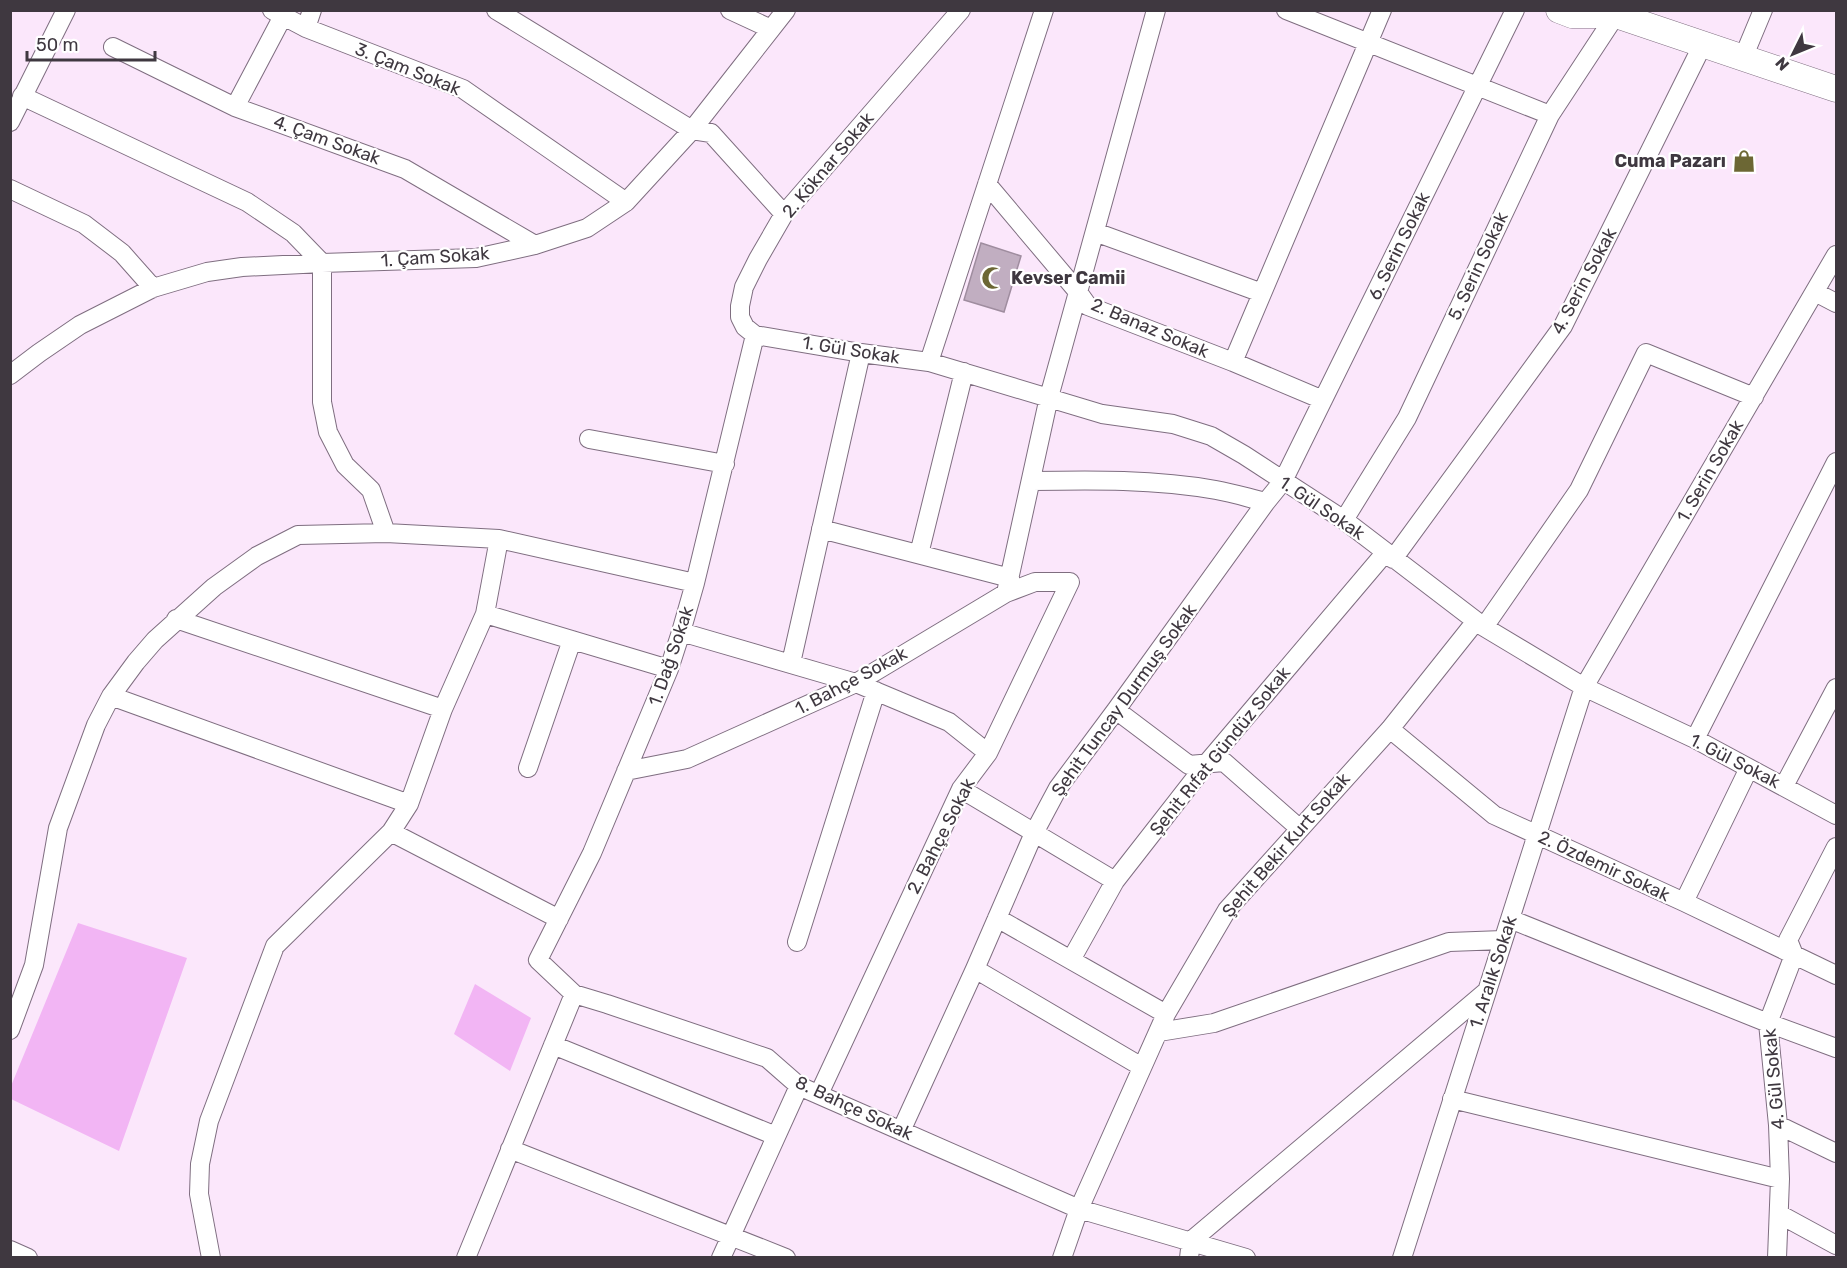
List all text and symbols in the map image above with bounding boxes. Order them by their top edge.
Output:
scale bar [27,24,154,62]
north arrow [1763,24,1823,84]
text: 50 m [36,34,79,56]
street label: 3. Çam Sokak [352,38,465,100]
text: N [1772,53,1793,75]
street label: 2. Köknar Sokak [777,107,879,222]
street label: 4. Çam Sokak [271,111,384,170]
shop icon: Cuma Pazarı [1731,148,1757,174]
place label: Cuma Pazarı [1614,150,1726,172]
street label: 6. Serin Sokak [1363,188,1435,304]
street label: 5. Serin Sokak [1443,208,1513,324]
street label: 4. Serin Sokak [1547,223,1622,338]
street label: 1. Çam Sokak [380,242,491,272]
mosque icon: Kevser Camii [980,265,1006,291]
place label: Kevser Camii [1011,267,1125,289]
street label: 2. Banaz Sokak [1088,293,1213,363]
street label: 1. Gül Sokak [801,331,902,369]
street label: 1. Serin Sokak [1672,415,1748,526]
street label: 1. Gül Sokak [1275,471,1370,545]
street label: Şehit Tuncay Durmuş Sokak [1047,599,1202,800]
street label: 1. Dağ Sokak [644,603,699,709]
street label: 1. Bahçe Sokak [791,642,911,720]
street label: Şehit Rıfat Gündüz Sokak [1145,661,1295,840]
street label: 1. Gül Sokak [1686,729,1784,793]
street label: Şehit Bekir Kurt Sokak [1217,768,1355,922]
street label: 2. Bahçe Sokak [902,774,980,897]
street label: 2. Özdemir Sokak [1535,826,1674,906]
street label: 1. Aralık Sokak [1464,912,1522,1031]
street label: 4. Gül Sokak [1759,1027,1789,1131]
street label: 8. Bahçe Sokak [792,1071,917,1145]

